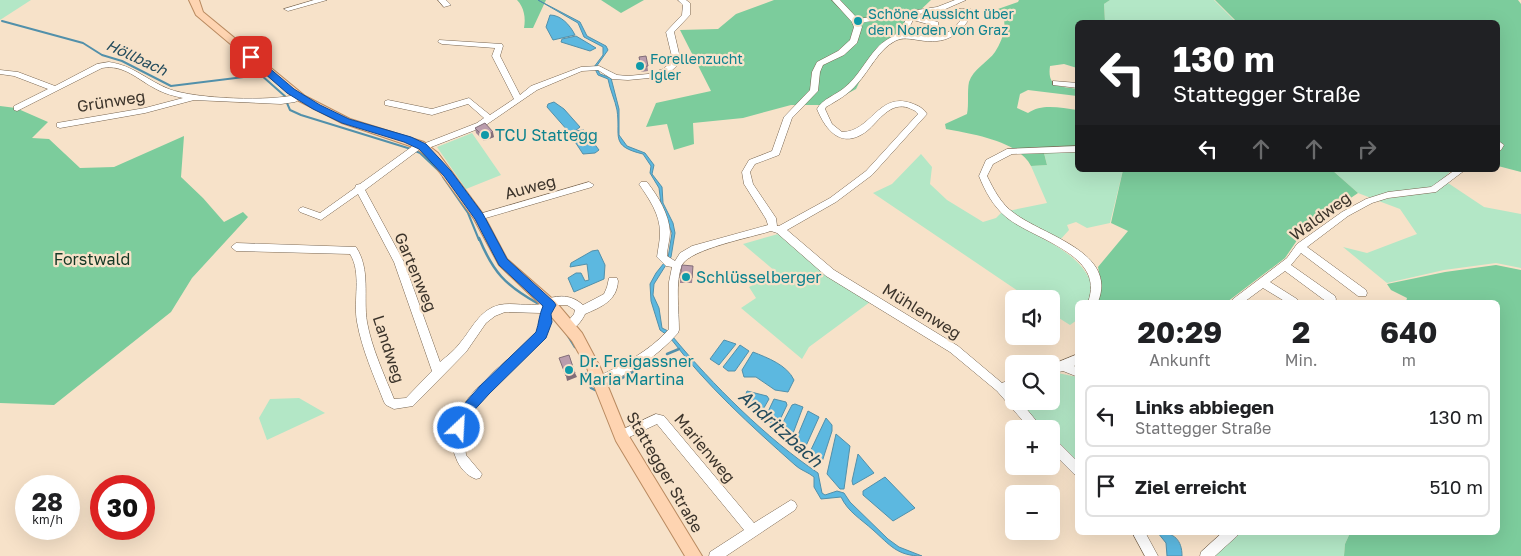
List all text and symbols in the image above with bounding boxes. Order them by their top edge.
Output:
place label: Schöne Aussicht über den Norden von Graz [868,5,1014,38]
marker: Schöne Aussicht über den Norden von Graz [852,15,864,27]
water label: Höllbach [104,35,171,79]
pin [230,36,272,78]
text: 130 m [1173,38,1275,80]
icon: left [1090,40,1155,105]
icon: arrive [237,43,265,71]
place label: Forellenzucht Igler [650,50,743,83]
marker: Forellenzucht Igler [634,60,646,72]
text: Stattegger Straße [1173,80,1360,107]
street label: Grünweg [75,86,147,116]
place label: TCU Stattegg [495,125,598,145]
marker: TCU Stattegg [479,129,491,141]
icon: left [1194,135,1222,163]
icon: ahead [1247,135,1275,163]
icon: ahead [1300,135,1328,163]
icon: right [1353,135,1381,163]
street label: Auweg [502,171,558,203]
street label: Waldweg [1286,187,1354,245]
street label: Gartenweg [390,229,442,315]
park label: Forstwald [54,249,130,269]
place label: Schlüsselberger [696,267,822,287]
marker: Schlüsselberger [680,271,692,283]
street label: Mühlenweg [879,279,965,343]
map controls [1005,290,1060,540]
button: sound [1005,290,1060,345]
street label: Landweg [369,313,409,385]
text: 20:29 [1138,314,1222,350]
text: 2 [1292,314,1310,350]
text: 640 [1380,314,1437,350]
text: Ankunft [1149,350,1211,370]
text: Min. [1285,350,1318,370]
text: m [1402,350,1416,370]
place label: Dr. Freigassner Maria Martina [579,351,694,389]
button: search [1005,355,1060,410]
marker: Dr. Freigassner Maria Martina [563,364,575,376]
water label: Andritzbach [735,385,828,472]
text: Links abbiegen [1135,395,1274,418]
position arrow [432,401,484,453]
icon: left [1092,402,1120,430]
text: 130 m [1429,405,1483,428]
street label: Stattegger Straße [622,408,708,536]
street label: Marienweg [670,409,740,487]
text: Stattegger Straße [1135,418,1271,438]
button: + [1005,420,1060,475]
icon: arrive [1092,472,1120,500]
speed limit sign: 30 [90,475,155,540]
text: Ziel erreicht [1135,475,1247,498]
text: 510 m [1429,475,1483,498]
button: − [1005,485,1060,540]
text: 28 [32,486,63,517]
text: km/h [32,512,63,527]

